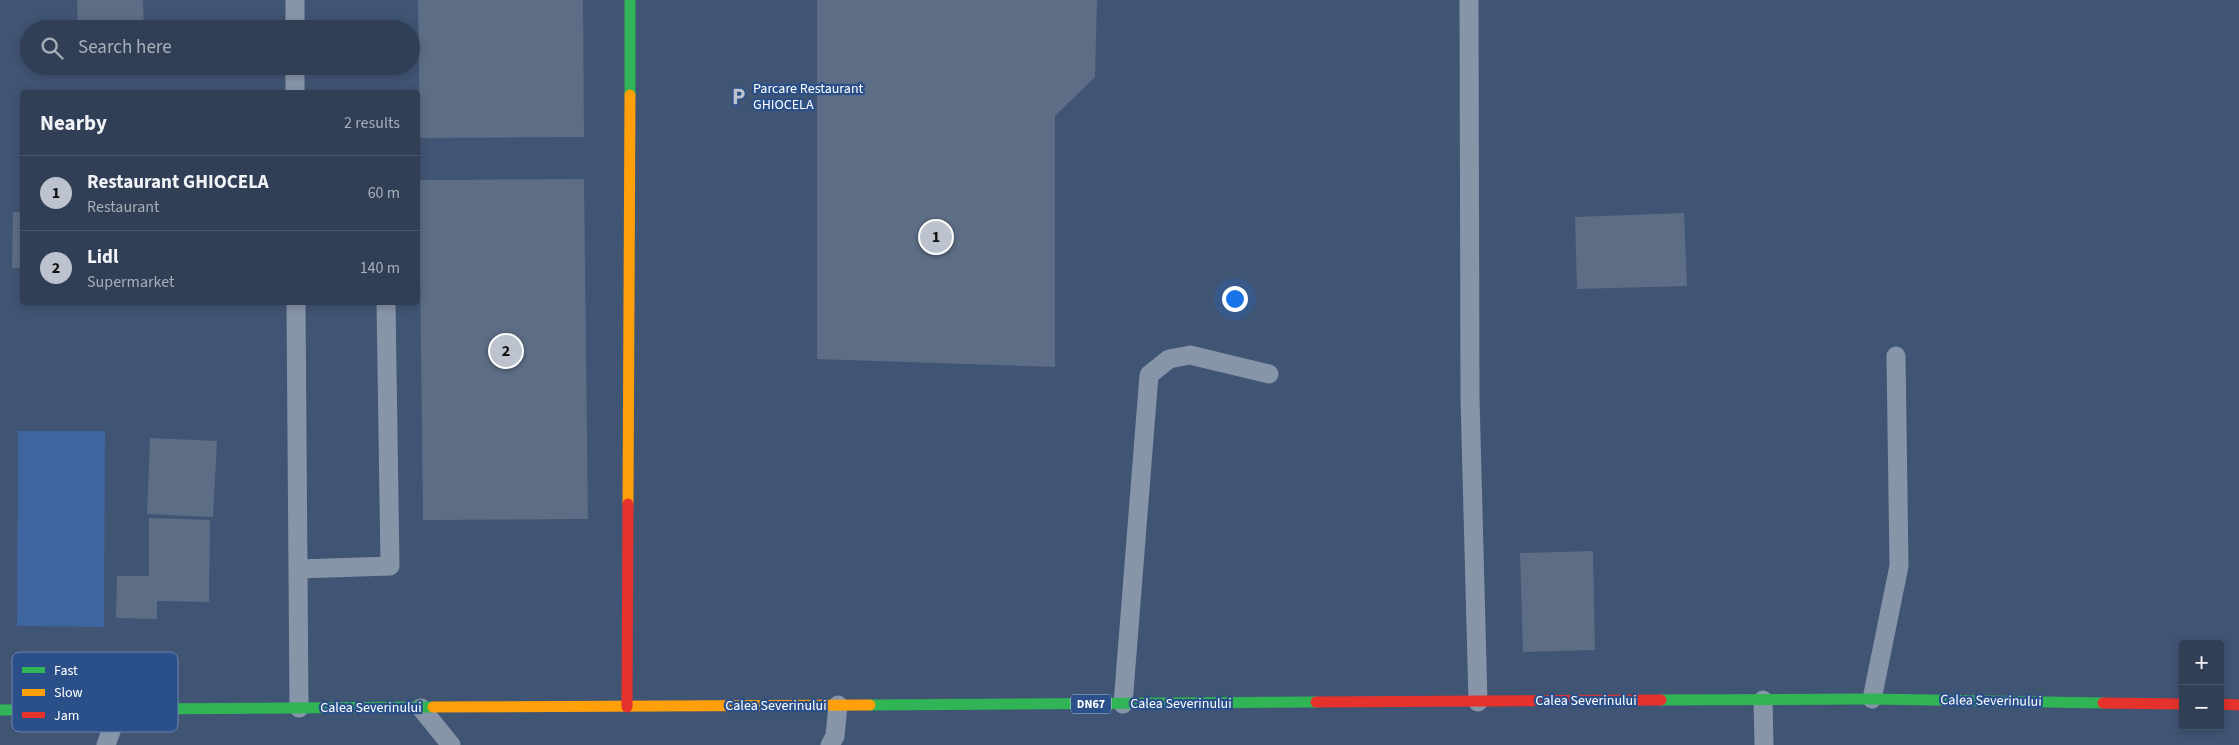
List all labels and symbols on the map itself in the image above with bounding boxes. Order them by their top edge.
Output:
place label: Parcare Restaurant GHIOCELA [753,79,864,115]
parking icon: Parcare Restaurant GHIOCELA [729,87,749,107]
pin: 1 [920,218,952,256]
your location [1222,286,1248,312]
pin: 2 [490,332,522,370]
legend [12,652,178,732]
text: Fast [54,661,78,681]
text: Slow [54,683,83,703]
street label: Calea Severinului [1940,690,2042,712]
street label: Calea Severinului [1535,691,1637,711]
road number: DN67 [1071,694,1111,714]
street label: Calea Severinului [1130,694,1232,714]
street label: Calea Severinului [725,696,827,716]
street label: Calea Severinului [320,698,422,718]
text: Jam [54,706,79,726]

